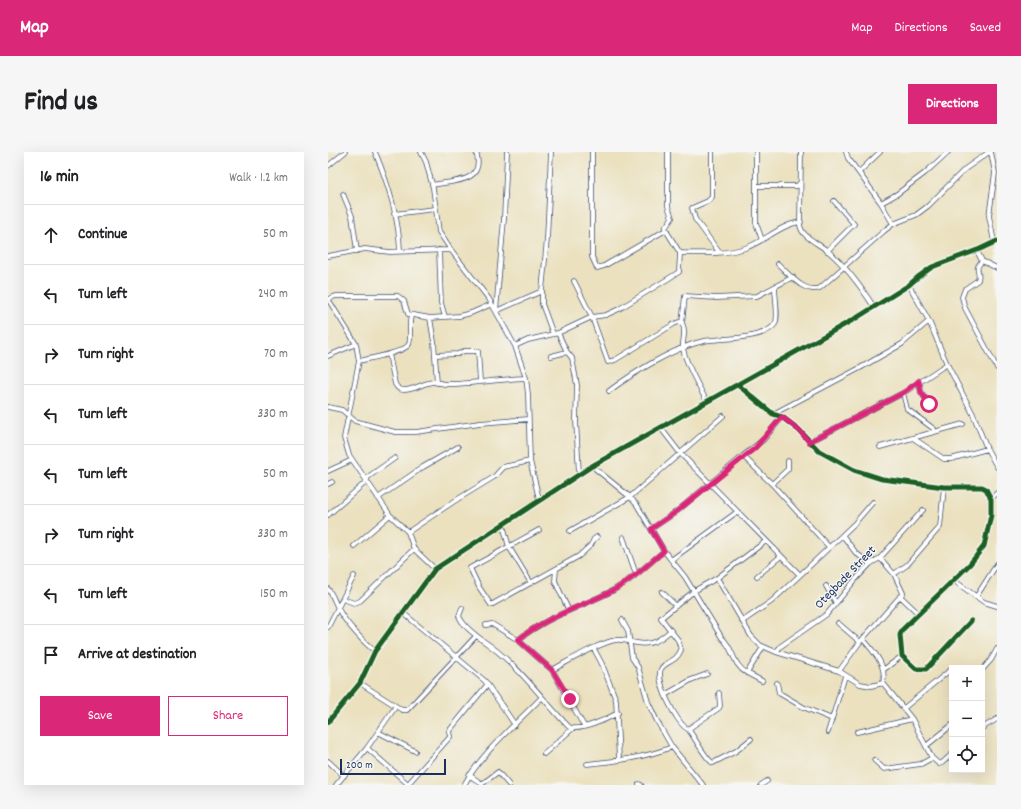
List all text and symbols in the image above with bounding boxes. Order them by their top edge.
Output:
text: Map [20,15,49,42]
text: Map [851,18,873,38]
text: Directions [895,18,948,38]
text: Saved [970,18,1001,38]
text: Find us [24,84,98,124]
button: Directions [908,84,997,124]
text: 16 min [40,166,79,190]
text: Walk · 1.2 km [229,169,288,188]
icon: ahead [40,224,62,246]
text: Continue [78,224,127,246]
text: 50 m [263,225,288,244]
icon: left [40,284,62,306]
text: Turn left [78,284,127,306]
text: 240 m [258,285,288,304]
icon: right [40,344,62,366]
text: Turn right [78,344,134,366]
text: 70 m [264,345,288,364]
route start [920,395,938,413]
icon: left [40,404,62,426]
text: Turn left [78,404,127,426]
text: 330 m [257,405,288,424]
icon: left [40,464,62,486]
text: Turn left [78,464,127,486]
text: 50 m [263,465,288,484]
icon: right [40,524,62,546]
text: Turn right [78,524,134,546]
text: 330 m [257,525,288,544]
street label: Otegbade Street [811,542,881,614]
icon: left [40,584,62,606]
text: Turn left [78,584,127,606]
text: 150 m [260,585,288,604]
icon: arrive [40,644,62,666]
text: Arrive at destination [78,644,196,666]
map controls [949,665,985,773]
button: + [949,665,985,701]
route end [561,690,579,708]
button: Save [40,696,160,736]
button: Share [168,696,288,736]
button: − [949,701,985,737]
button: locate [949,737,985,773]
scale bar [340,757,446,776]
text: 200 m [346,758,373,774]

